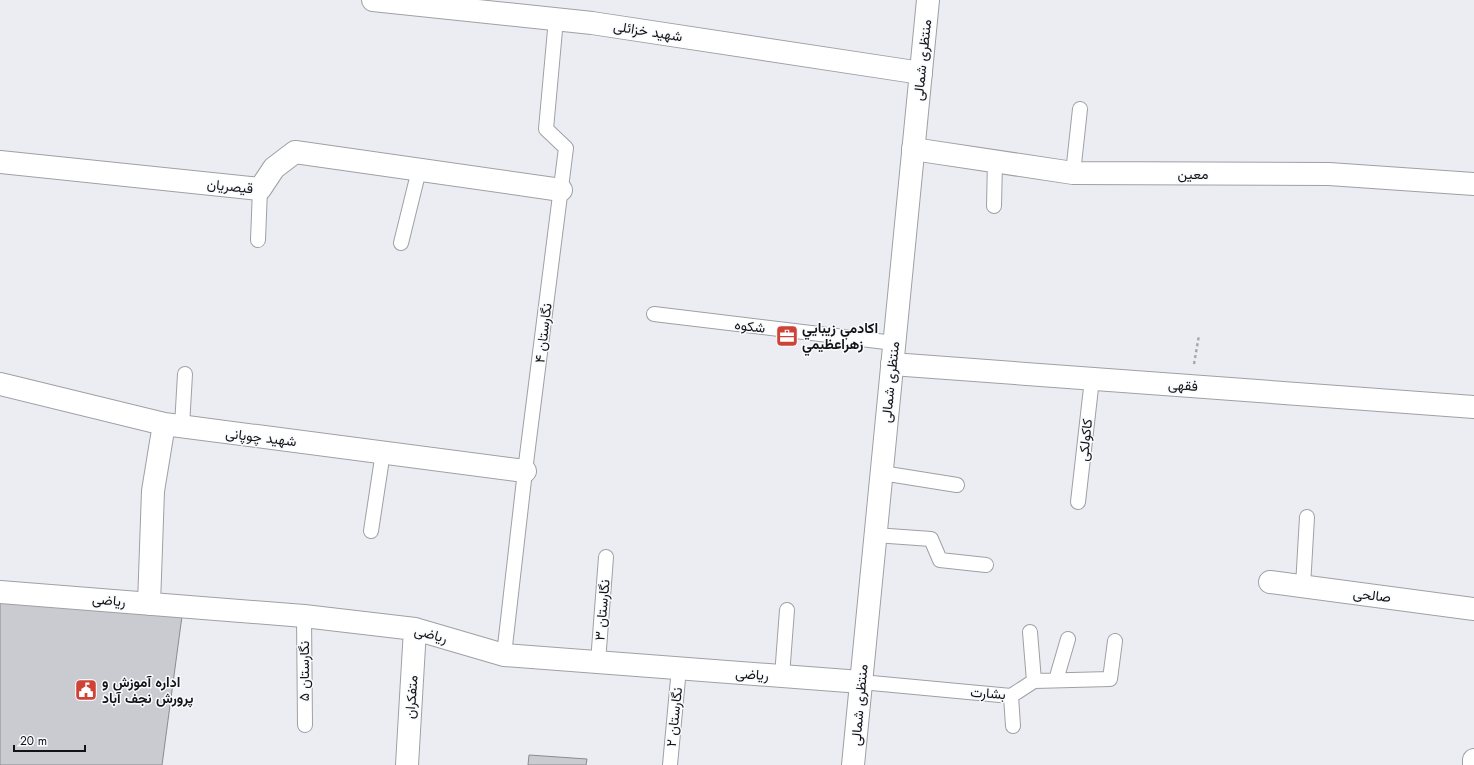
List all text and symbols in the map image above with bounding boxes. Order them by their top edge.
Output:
street label: شهید خزائلی [612,16,684,46]
street label: منتظری شمالی [908,18,936,102]
street label: معین [1177,164,1209,184]
street label: قیصریان [206,174,254,198]
street label: نگارستان ۴ [529,302,557,364]
street label: شکوه [733,314,767,338]
place label: اكادمي زيبايي زهراعظيمي [802,318,878,356]
office icon: اكادمي زيبايي زهراعظيمي [774,323,800,349]
street label: منتظری شمالی [876,340,904,424]
street label: فقهی [1167,374,1199,396]
street label: کاکولکی [1073,418,1097,462]
street label: شهید چوپانی [224,423,298,451]
street label: نگارستان ۳ [589,579,615,641]
street label: صالحی [1352,583,1392,607]
street label: ریاضی [91,589,127,611]
street label: ریاضی [412,620,450,648]
street label: نگارستان ۵ [294,641,314,701]
street label: ریاضی [735,663,770,685]
street label: منتظری شمالی [845,663,873,747]
place label: اداره آموزش و پرورش نجف آباد [102,672,194,708]
street label: متفکران [399,674,423,720]
public building icon: اداره آموزش و پرورش نجف آباد [73,677,99,703]
street label: بشارت [970,682,1006,704]
street label: نگارستان ۲ [661,686,687,748]
scale bar [14,727,85,753]
text: 20 m [20,732,47,750]

